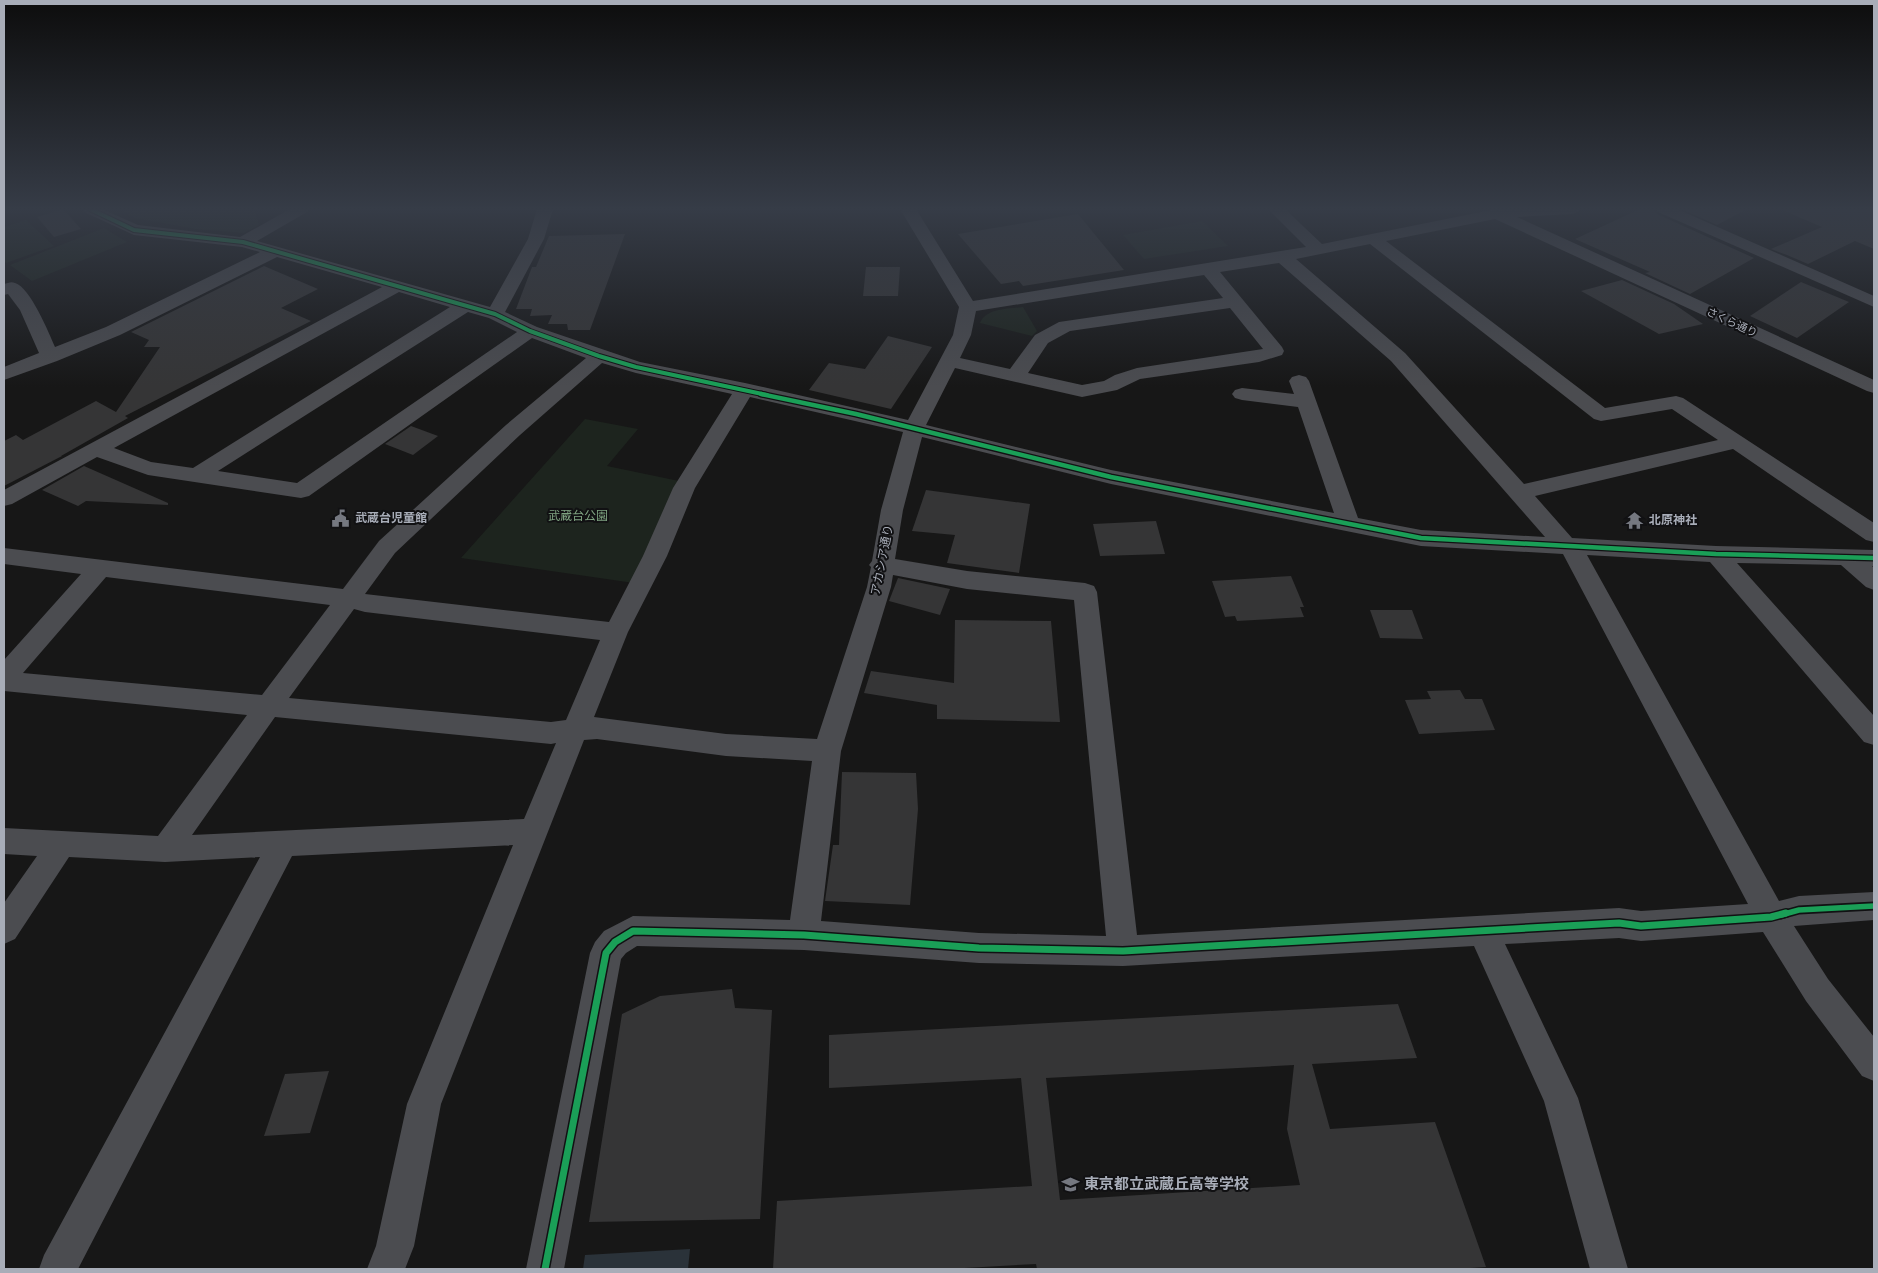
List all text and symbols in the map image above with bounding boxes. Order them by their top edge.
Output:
street label: さくら通り [1704,305,1759,340]
public building icon: 武蔵台児童館 [331,508,351,528]
park label: 武蔵台公園 [548,509,608,523]
temple icon: 北原神社 [1625,510,1645,530]
place label: 武蔵台児童館 [355,511,427,525]
place label: 北原神社 [1649,513,1697,527]
street label: アカシア通り [868,523,896,597]
school or university icon: 東京都立武蔵丘高等学校 [1060,1174,1080,1194]
place label: 東京都立武蔵丘高等学校 [1084,1175,1249,1193]

